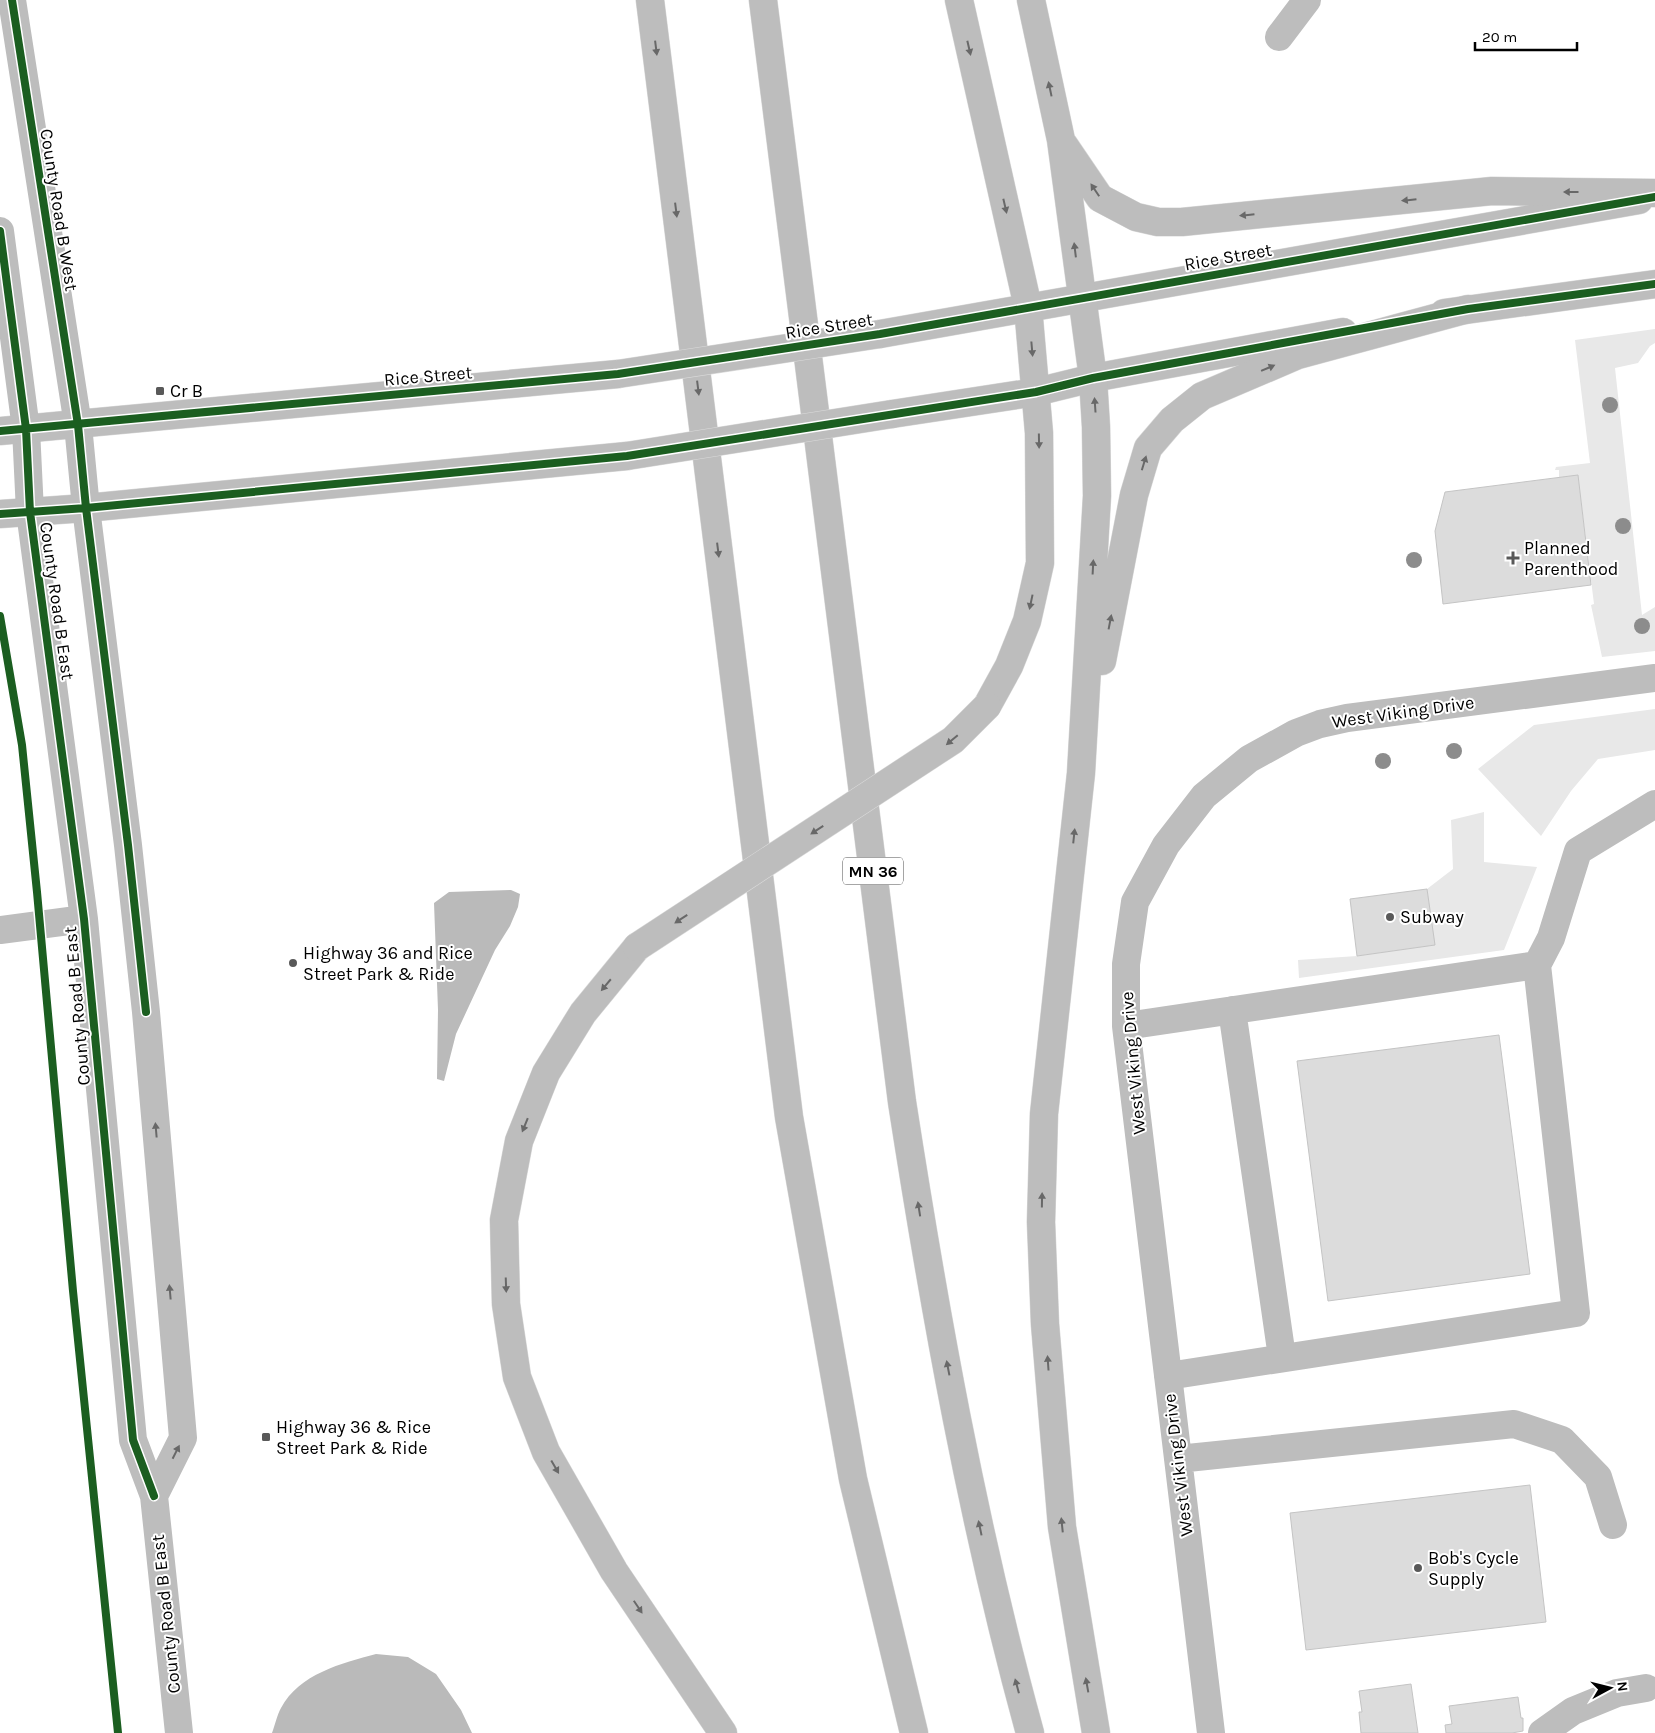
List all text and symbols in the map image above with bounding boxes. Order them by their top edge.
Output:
scale bar [1475,20,1578,52]
text: 20 m [1482,28,1517,46]
one-way arrow [965,40,973,55]
one-way arrow [652,41,660,57]
one-way arrow [1046,82,1054,97]
street label: County Road B West [35,127,83,293]
one-way arrow [1090,184,1100,197]
one-way arrow [1563,188,1579,196]
one-way arrow [1401,196,1417,204]
one-way arrow [1001,199,1009,214]
one-way arrow [672,202,680,218]
one-way arrow [1239,212,1255,220]
street label: Rice Street [1182,238,1274,276]
one-way arrow [1071,241,1079,257]
street label: Rice Street [784,308,875,344]
one-way arrow [1028,342,1036,358]
street label: Rice Street [383,361,473,391]
one-way arrow [1261,363,1275,371]
place label: Cr B [170,380,203,402]
one-way arrow [694,381,702,397]
marker: Cr B [154,385,166,397]
one-way arrow [1090,396,1098,412]
one-way arrow [1035,433,1043,449]
one-way arrow [1140,455,1148,470]
street label: County Road B East [35,521,79,682]
place label: Planned Parenthood [1524,537,1618,580]
one-way arrow [714,542,722,558]
marker: Planned Parenthood [1506,551,1520,565]
one-way arrow [1089,559,1097,575]
one-way arrow [1027,595,1035,611]
one-way arrow [1106,613,1114,629]
street label: West Viking Drive [1330,691,1476,733]
one-way arrow [945,734,958,745]
one-way arrow [810,825,823,835]
one-way arrow [1070,828,1078,844]
road number: MN 36 [843,858,903,884]
place label: Subway [1400,906,1464,928]
marker: Subway [1384,911,1396,923]
one-way arrow [674,914,687,924]
street label: County Road B East [59,925,95,1086]
place label: Highway 36 and Rice Street Park & Ride [303,942,473,985]
marker: Highway 36 and Rice Street Park & Ride [287,957,299,969]
one-way arrow [600,978,611,991]
street label: West Viking Drive [1116,991,1150,1135]
one-way arrow [521,1118,529,1133]
one-way arrow [152,1122,160,1138]
one-way arrow [1038,1192,1046,1208]
one-way arrow [914,1200,922,1216]
one-way arrow [502,1277,510,1293]
one-way arrow [166,1284,174,1300]
one-way arrow [1044,1354,1052,1370]
one-way arrow [944,1360,952,1376]
street label: West Viking Drive [1158,1392,1198,1538]
place label: Highway 36 & Rice Street Park & Ride [276,1416,431,1459]
marker: Highway 36 & Rice Street Park & Ride [260,1431,272,1443]
one-way arrow [172,1445,180,1459]
one-way arrow [550,1460,559,1474]
one-way arrow [1058,1516,1066,1532]
one-way arrow [976,1520,984,1535]
street label: County Road B East [147,1533,185,1694]
place label: Bob's Cycle Supply [1428,1547,1519,1590]
marker: Bob's Cycle Supply [1412,1562,1424,1574]
one-way arrow [633,1600,643,1613]
north arrow [1585,1663,1635,1713]
one-way arrow [1083,1677,1091,1693]
one-way arrow [1012,1678,1020,1693]
text: N [1613,1680,1631,1692]

